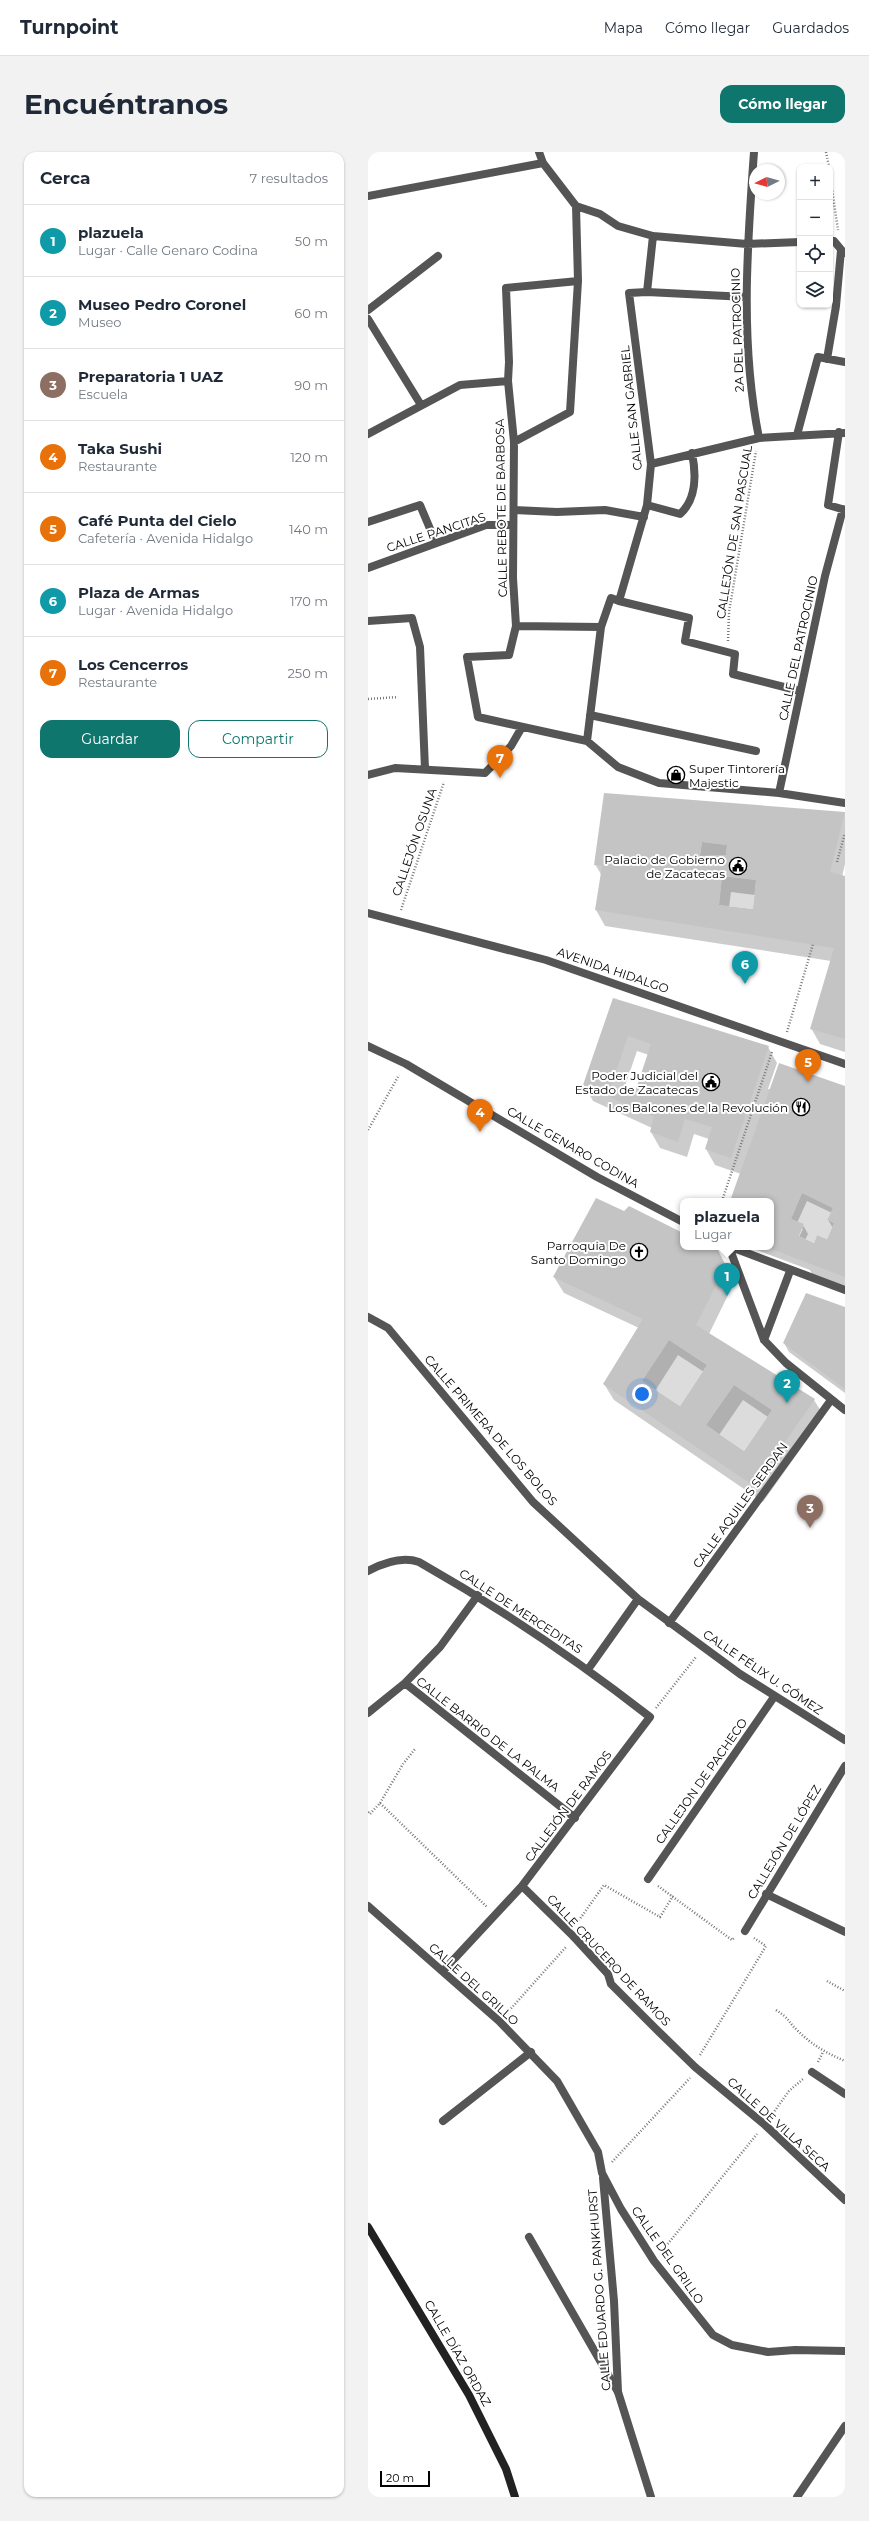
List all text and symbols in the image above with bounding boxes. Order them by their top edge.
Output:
text: Turnpoint [20,16,119,39]
text: Mapa [604,19,643,37]
text: Cómo llegar [665,19,750,37]
text: Guardados [772,19,849,37]
button: Cómo llegar [720,85,845,123]
text: Encuéntranos [24,87,228,121]
north arrow [749,164,785,200]
map controls [797,164,833,308]
button: + [797,164,833,200]
text: Cerca [40,168,90,188]
text: 7 resultados [250,170,328,186]
button: − [797,200,833,236]
text: plazuela [78,223,144,242]
text: 1 [50,233,56,249]
text: 50 m [295,233,328,249]
button: locate [797,236,833,272]
text: Lugar · Calle Genaro Codina [78,242,258,258]
street label: 2A DEL PATROCINIO [727,268,747,392]
button: layers [797,272,833,308]
text: Museo Pedro Coronel [78,295,246,314]
text: 2 [49,305,57,321]
text: 60 m [294,305,328,321]
text: Museo [78,314,122,330]
street label: CALLE SAN GABRIEL [617,345,645,471]
text: Preparatoria 1 UAZ [78,367,223,386]
text: 3 [49,377,57,393]
text: 90 m [294,377,328,393]
text: Escuela [78,386,128,402]
street label: CALLE REBOTE DE BARBOSA [492,418,510,597]
text: Taka Sushi [78,439,162,458]
street label: CALLEJÓN DE SAN PASCUAL [713,444,755,620]
text: 4 [49,449,57,465]
text: 120 m [290,449,328,465]
text: Restaurante [78,458,157,474]
street label: CALLE PANCITAS [385,509,487,555]
text: Café Punta del Cielo [78,511,237,530]
text: 5 [49,521,57,537]
text: 140 m [289,521,328,537]
text: Cafetería · Avenida Hidalgo [78,530,253,546]
street label: CALLE DEL PATROCINIO [775,574,821,722]
text: Plaza de Armas [78,583,199,602]
text: 6 [49,593,57,609]
text: 170 m [290,593,328,609]
text: Lugar · Avenida Hidalgo [78,602,233,618]
text: Los Cencerros [78,655,188,674]
text: 7 [49,665,57,681]
text: 250 m [287,665,328,681]
text: Restaurante [78,674,157,690]
button: Guardar [40,720,180,758]
button: Compartir [188,720,328,758]
pin: 7 [487,745,513,778]
place label: Super Tintorería Majestic [689,761,785,790]
shop icon: Super Tintorería Majestic [666,765,686,785]
street label: CALLEJÓN OSUNA [388,786,440,898]
place label: Palacio de Gobierno de Zacatecas [604,852,725,881]
public building icon: Palacio de Gobierno de Zacatecas [728,856,748,876]
street label: AVENIDA HIDALGO [555,944,671,996]
pin: 6 [732,951,758,984]
pin: 5 [795,1049,821,1082]
place label: Poder Judicial del Estado de Zacatecas [575,1068,698,1097]
public building icon: Poder Judicial del Estado de Zacatecas [701,1072,721,1092]
restaurant icon: Los Balcones de la Revolución [791,1097,811,1117]
pin: 4 [467,1099,493,1132]
place label: Los Balcones de la Revolución [608,1100,788,1115]
street label: CALLE GENARO CODINA [504,1103,642,1191]
popup [680,1198,774,1250]
text: plazuela [694,1207,760,1226]
text: Lugar [694,1226,732,1242]
place label: Parroquia De Santo Domingo [531,1238,626,1267]
church icon: Parroquia De Santo Domingo [629,1242,649,1262]
pin: 1 [714,1263,740,1296]
street label: CALLE PRIMERA DE LOS BOLOS [421,1352,561,1508]
pin: 2 [774,1370,800,1403]
your location [632,1384,652,1404]
street label: CALLE AQUILES SERDAN [689,1439,791,1571]
pin: 3 [797,1495,823,1528]
street label: CALLE DE MERCEDITAS [457,1566,585,1656]
street label: CALLE FÉLIX U. GÓMEZ [700,1626,826,1718]
street label: CALLE BARRIO DE LA PALMA [413,1673,563,1795]
street label: CALLEJON DE PACHECO [652,1715,750,1847]
street label: CALLEJÓN DE RAMOS [521,1747,615,1865]
street label: CALLEJÓN DE LÓPEZ [744,1782,824,1902]
street label: CALLE CRUCERO DE RAMOS [544,1891,674,2029]
street label: CALLE DEL GRILLO [426,1940,522,2028]
street label: CALLE DE VILLA SECA [724,2074,834,2174]
street label: CALLE EDUARDO G. PANKHURST [584,2189,614,2391]
street label: CALLE DEL GRILLO [629,2203,707,2307]
street label: CALLE DÍAZ ORDAZ [421,2297,495,2409]
scale bar [380,2469,430,2488]
text: 20 m [386,2471,414,2485]

